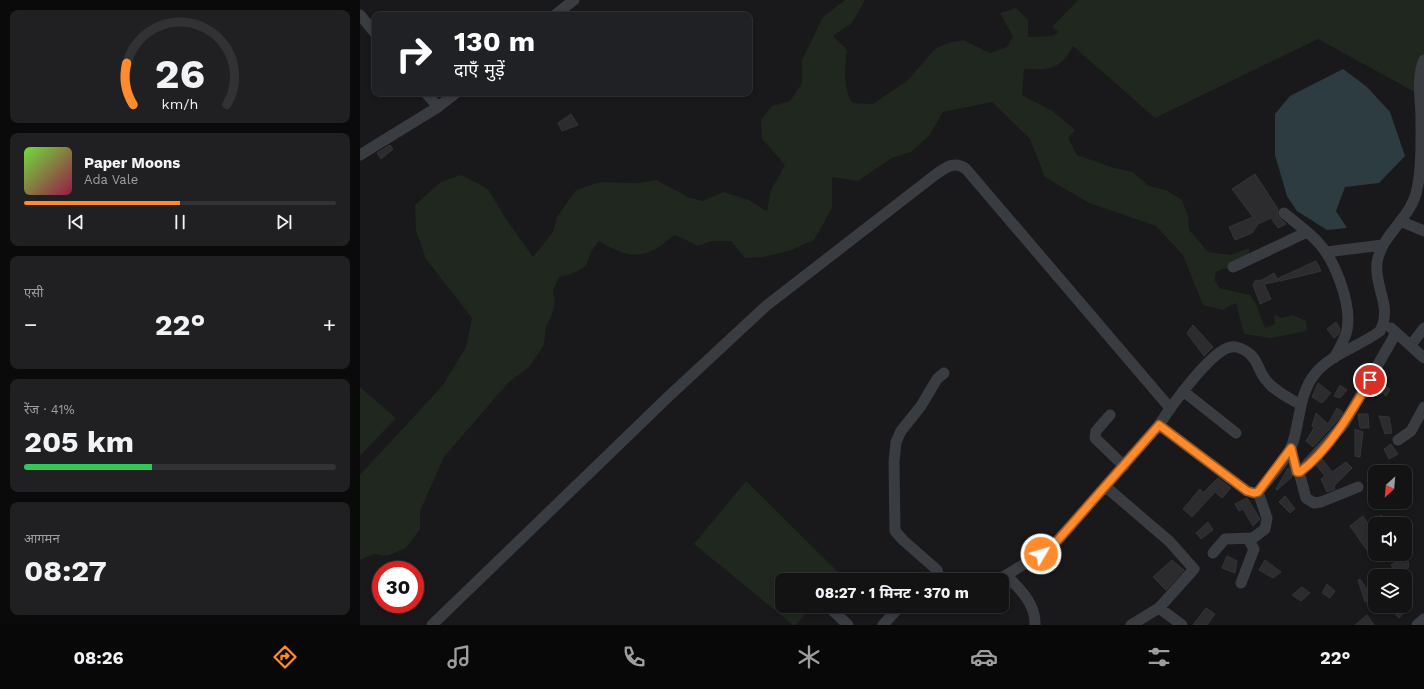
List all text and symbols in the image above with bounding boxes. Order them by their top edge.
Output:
text: 130 m [454,25,535,58]
icon: right [388,28,440,80]
text: 26 [155,48,205,97]
text: दाएँ मुड़ें [454,59,505,80]
text: km/h [162,95,198,111]
text: Paper Moons [84,154,180,172]
text: Ada Vale [84,172,138,187]
icon: previous [65,211,87,233]
icon: pause [169,211,191,233]
icon: next [273,211,295,233]
text: एसी [24,285,43,300]
text: 22° [155,307,205,342]
text: − [24,312,37,337]
text: + [323,312,336,337]
pin [1353,363,1387,397]
icon: arrive [1359,369,1381,391]
text: रेंज · 41% [24,402,75,417]
text: 205 km [24,424,134,459]
north arrow [1368,465,1412,509]
map controls [1368,465,1412,613]
button: sound [1368,517,1412,561]
text: आगमन [24,531,60,546]
position arrow [1020,533,1062,575]
text: 08:27 [24,553,107,588]
speed limit sign: 30 [372,561,424,613]
button: layers [1368,569,1412,613]
text: 08:27 · 1 मिनट · 370 m [815,584,969,602]
icon: directions [271,643,299,671]
icon: music [445,643,473,671]
icon: phone [620,643,648,671]
icon: climate [795,643,823,671]
icon: car [970,643,998,671]
icon: filters [1145,643,1173,671]
text: 08:26 [73,647,124,668]
text: 22° [1320,647,1350,668]

